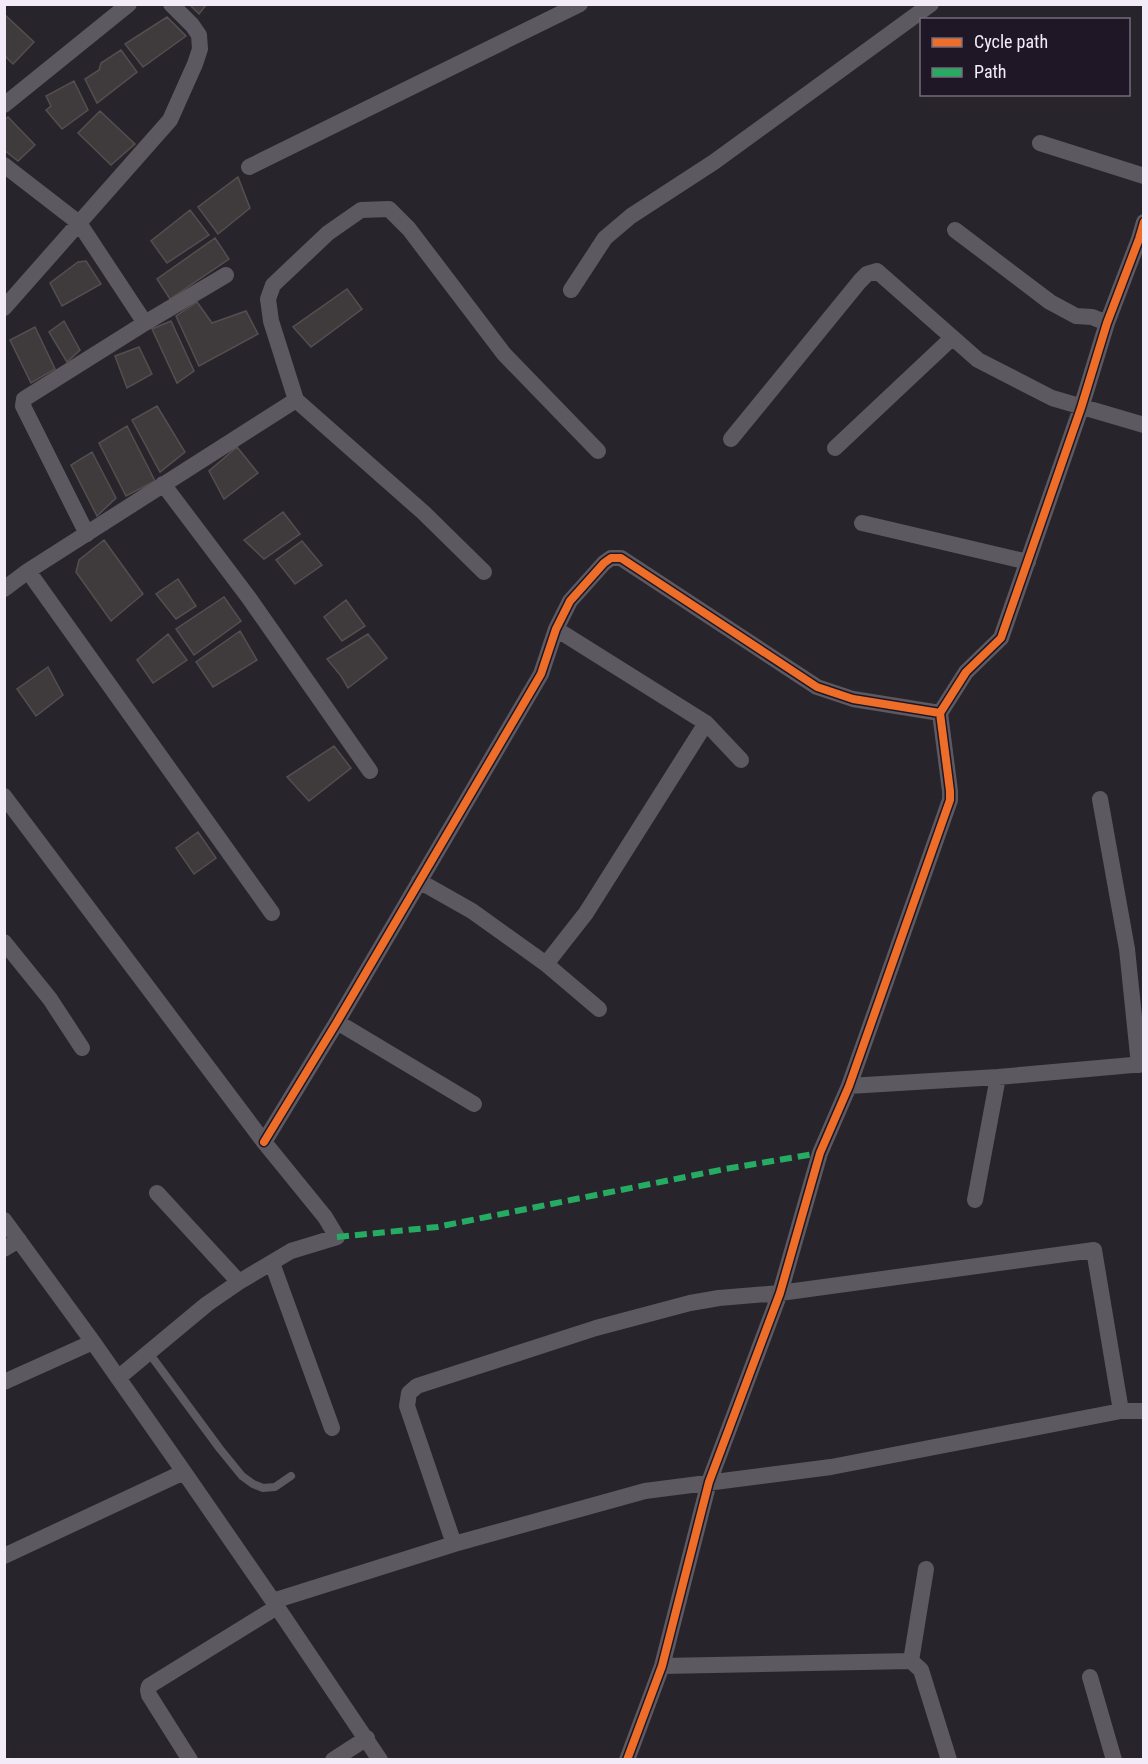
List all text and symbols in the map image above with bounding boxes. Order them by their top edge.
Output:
legend [920,18,1130,96]
text: Cycle path [974,31,1048,52]
text: Path [974,61,1007,82]

